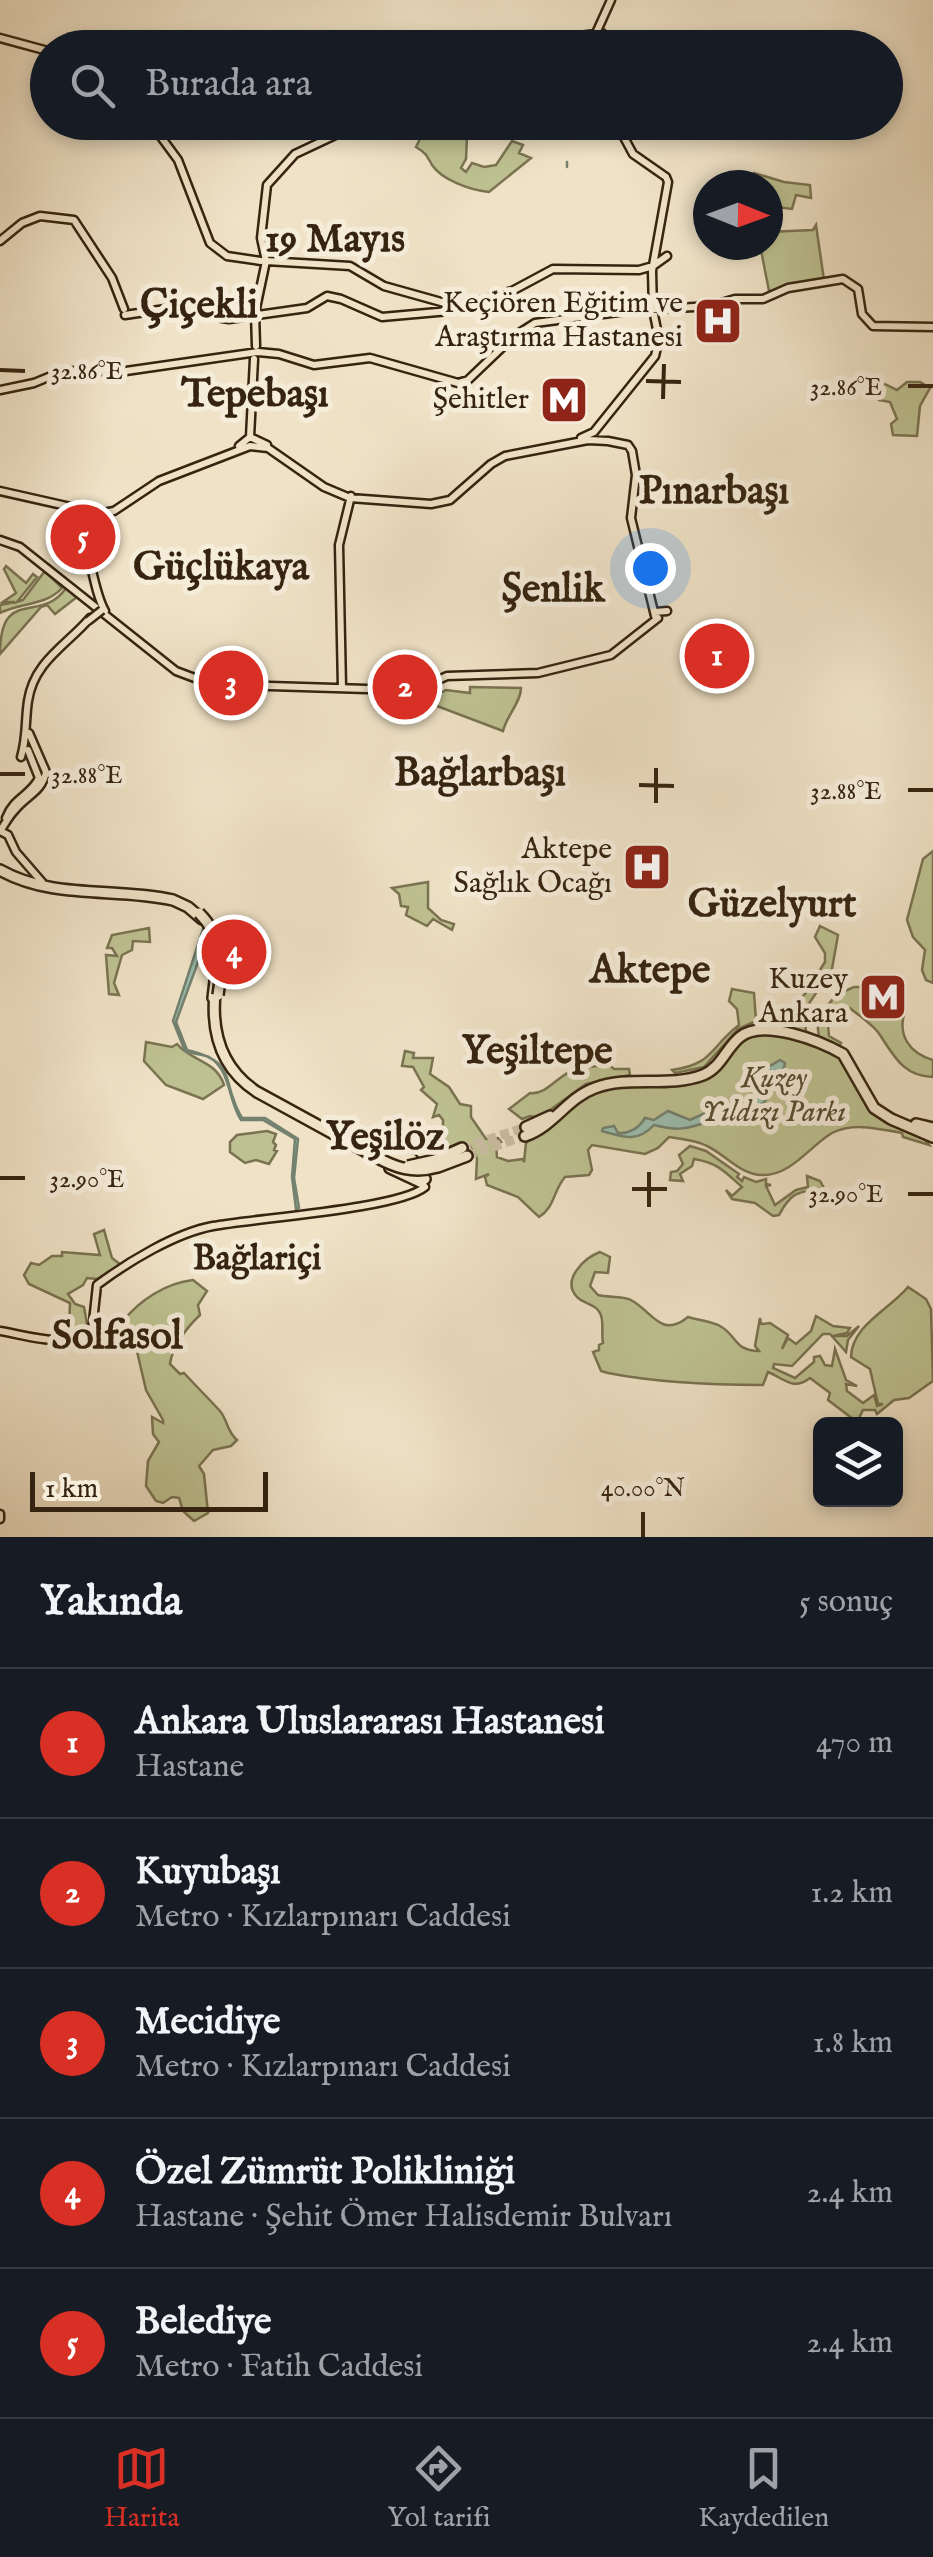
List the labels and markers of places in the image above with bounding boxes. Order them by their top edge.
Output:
place label: Keçiören Eğitim ve Araştırma Hastanesi [434,285,683,357]
hospital icon: Keçiören Eğitim ve Araştırma Hastanesi [692,295,744,347]
metro station icon: Şehitler [538,374,590,426]
place label: Şehitler [433,381,529,419]
pin: 5 [51,500,116,574]
pin: 1 [684,618,750,694]
pin: 3 [198,646,264,720]
pin: 2 [372,650,438,724]
place label: Aktepe Sağlık Ocağı [454,831,612,903]
hospital icon: Aktepe Sağlık Ocağı [621,841,673,893]
pin: 4 [202,914,266,990]
place label: Kuzey Ankara [758,961,848,1033]
metro station icon: Kuzey Ankara [857,971,909,1023]

